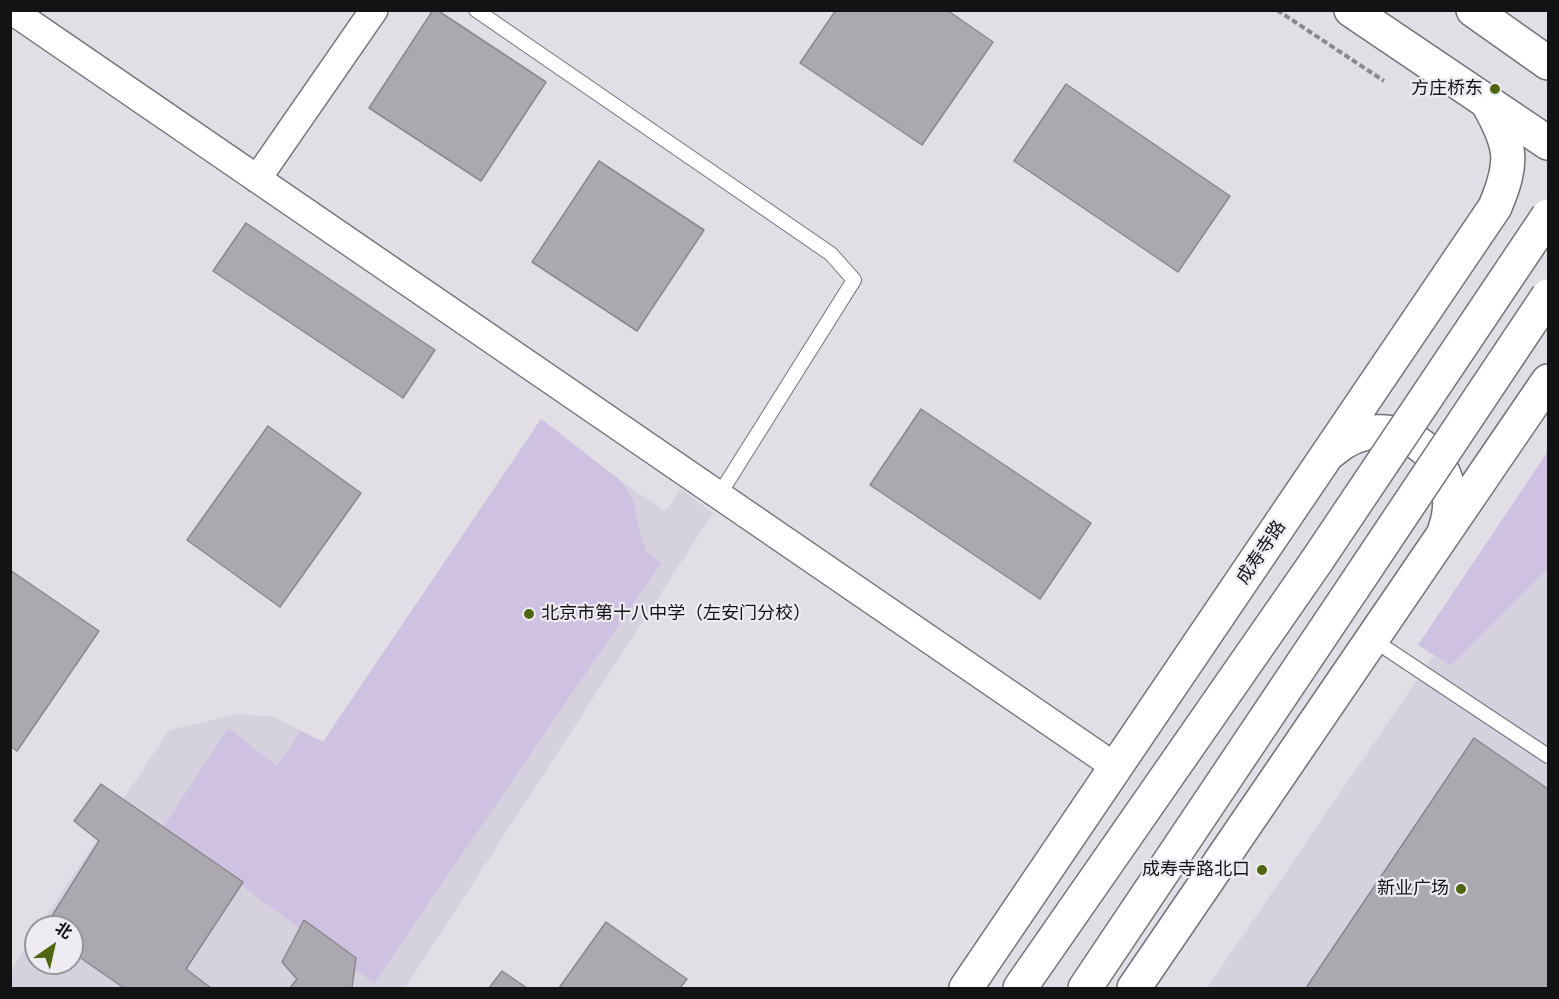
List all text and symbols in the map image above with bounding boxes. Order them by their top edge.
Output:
place label: 方庄桥东 [1411,78,1483,100]
marker: 方庄桥东 [1488,82,1502,96]
street label: 成寿寺路 [1233,517,1291,589]
place label: 北京市第十八中学（左安门分校） [541,603,811,625]
marker: 北京市第十八中学（左安门分校） [522,607,536,621]
place label: 成寿寺路北口 [1142,859,1250,881]
marker: 成寿寺路北口 [1255,863,1269,877]
place label: 新业广场 [1377,878,1449,900]
marker: 新业广场 [1454,882,1468,896]
north arrow [24,915,84,975]
text: 北 [51,919,75,944]

